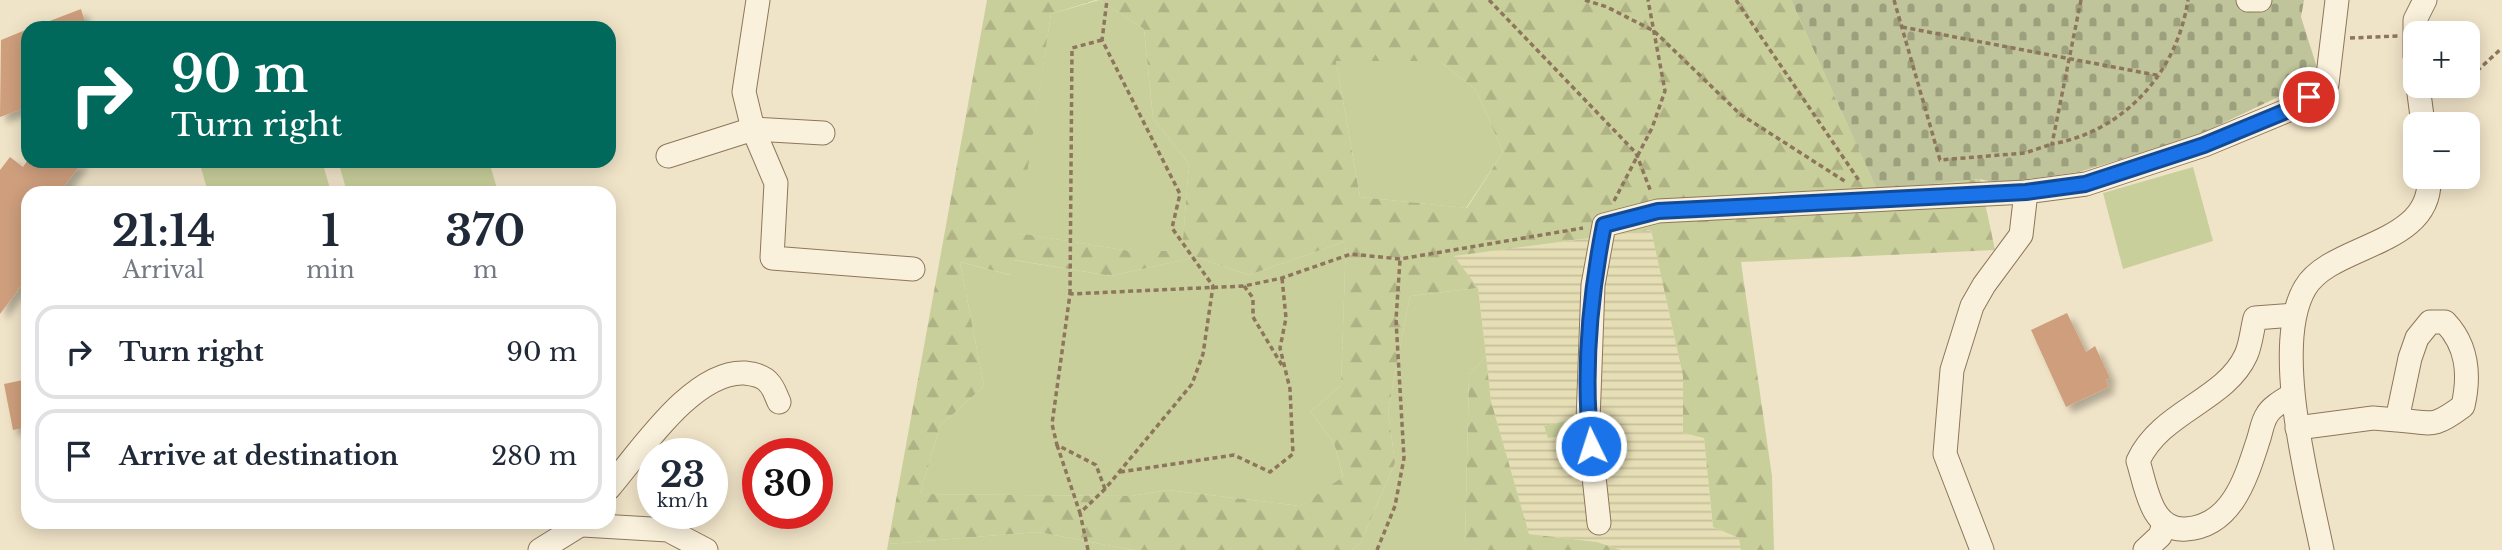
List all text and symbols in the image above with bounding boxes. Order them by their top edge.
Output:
map controls [2403,21,2480,189]
button: + [2403,21,2480,98]
text: 90 m [171,44,308,105]
icon: right [56,49,147,140]
pin [2279,67,2339,127]
icon: arrive [2290,78,2328,116]
text: Turn right [171,105,342,145]
button: − [2403,112,2480,189]
text: 21:14 [112,205,215,257]
text: 1 [321,205,339,257]
text: 370 [445,205,525,257]
text: Arrival [123,256,204,284]
text: min [306,256,355,284]
text: m [473,256,498,284]
icon: right [60,333,98,371]
text: Turn right [119,336,264,368]
text: 90 m [506,336,577,368]
position arrow [1554,409,1628,483]
icon: arrive [60,437,98,475]
speed limit sign: 30 [742,438,833,529]
text: Arrive at destination [119,440,399,472]
text: 280 m [491,440,577,472]
text: 23 [660,453,705,496]
text: km/h [657,490,708,512]

